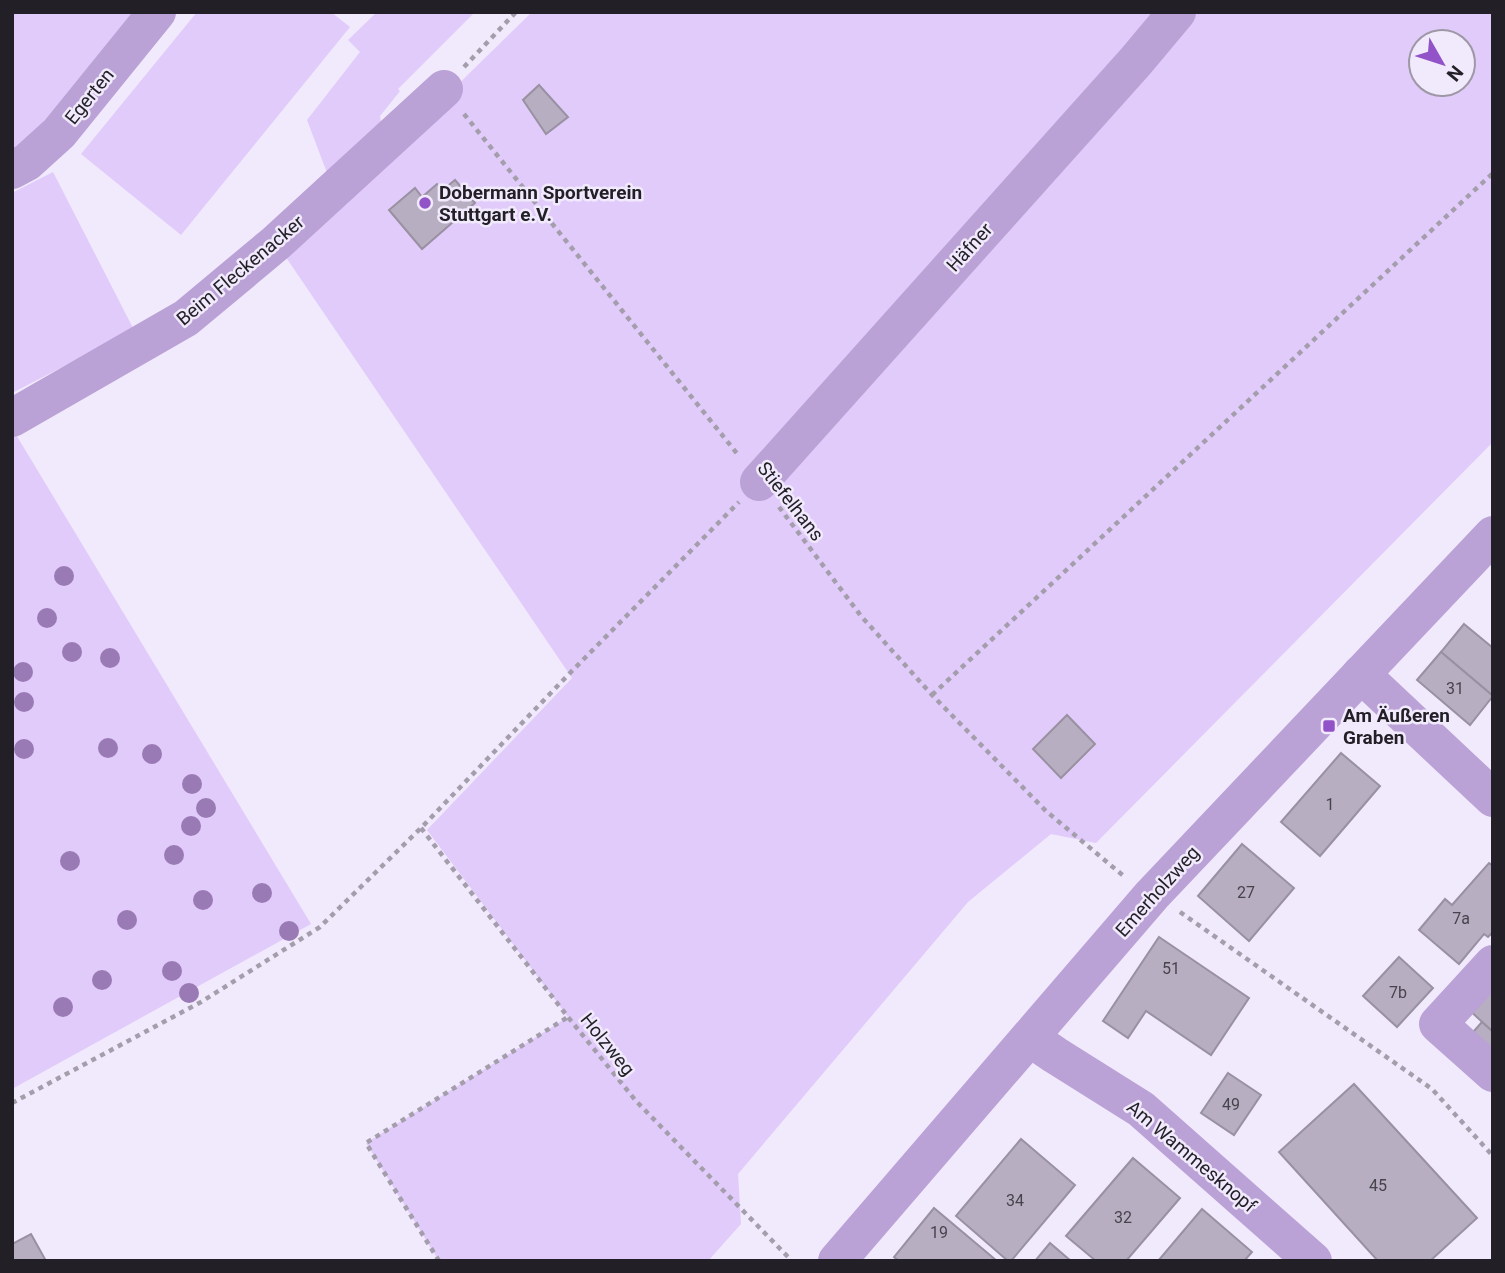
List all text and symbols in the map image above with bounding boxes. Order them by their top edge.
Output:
north arrow [1407,28,1477,98]
text: N [1442,61,1468,86]
street label: Egerten [60,64,119,129]
place label: Dobermann Sportverein Stuttgart e.V. [439,181,642,226]
marker: Dobermann Sportverein Stuttgart e.V. [417,195,433,211]
street label: Beim Fleckenacker [172,210,309,330]
street label: Häfner [942,218,998,276]
street label: Stiefelhans [752,457,829,546]
house number: 31 [1446,679,1464,698]
place label: Am Äußeren Graben [1343,704,1450,749]
marker: Am Äußeren Graben [1321,718,1337,734]
house number: 1 [1326,795,1335,814]
street label: Emerholzweg [1111,841,1204,942]
house number: 27 [1237,883,1255,902]
house number: 7a [1452,909,1470,928]
house number: 51 [1162,959,1180,978]
house number: 7b [1389,983,1407,1002]
street label: Holzweg [576,1009,640,1080]
street label: Am Wammesknopf [1122,1095,1261,1218]
house number: 49 [1222,1095,1240,1114]
house number: 45 [1369,1176,1387,1195]
house number: 34 [1006,1191,1024,1210]
house number: 32 [1114,1208,1132,1227]
house number: 19 [930,1223,948,1242]

